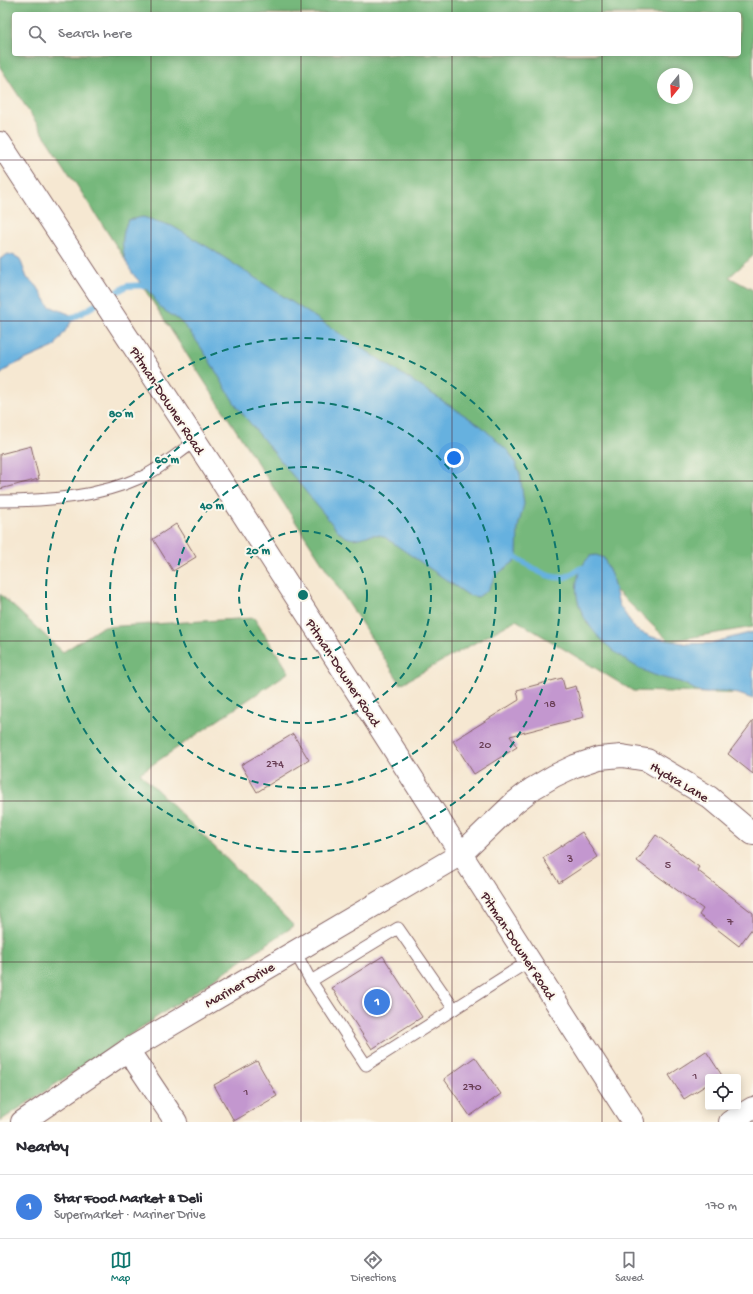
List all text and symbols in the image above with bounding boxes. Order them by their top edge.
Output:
search box [12,12,741,56]
icon: search [26,23,48,45]
text: Search here [58,25,132,43]
north arrow [657,68,693,104]
street label: Pitman-Downer Road [124,343,208,460]
text: 80 m [109,408,134,422]
your location [444,448,464,468]
text: 60 m [155,454,180,468]
text: 40 m [199,500,224,514]
text: 20 m [246,545,271,559]
centre of rings [296,588,310,602]
street label: Pitman-Downer Road [300,615,384,732]
house number: 18 [543,698,556,712]
house number: 20 [479,739,492,753]
house number: 274 [266,758,284,772]
street label: Hydra Lane [646,759,712,808]
house number: 3 [566,853,573,867]
house number: 5 [665,859,671,873]
street label: Pitman-Downer Road [475,888,559,1005]
house number: 7 [726,916,734,930]
street label: Mariner Drive [202,959,279,1013]
pin: 1 [364,987,390,1017]
house number: 1 [692,1070,698,1084]
map controls [705,1074,741,1110]
button: locate [705,1074,741,1110]
house number: 270 [463,1081,482,1095]
house number: 1 [243,1086,249,1100]
text: Nearby [16,1138,69,1158]
text: Star Food Market & Deli [54,1190,203,1208]
text: 1 [26,1199,32,1214]
text: 170 m [705,1199,737,1214]
text: Supermarket · Mariner Drive [54,1208,206,1223]
tab: Map [110,1249,132,1285]
tab: Directions [351,1249,396,1285]
tab: Saved [615,1249,643,1285]

